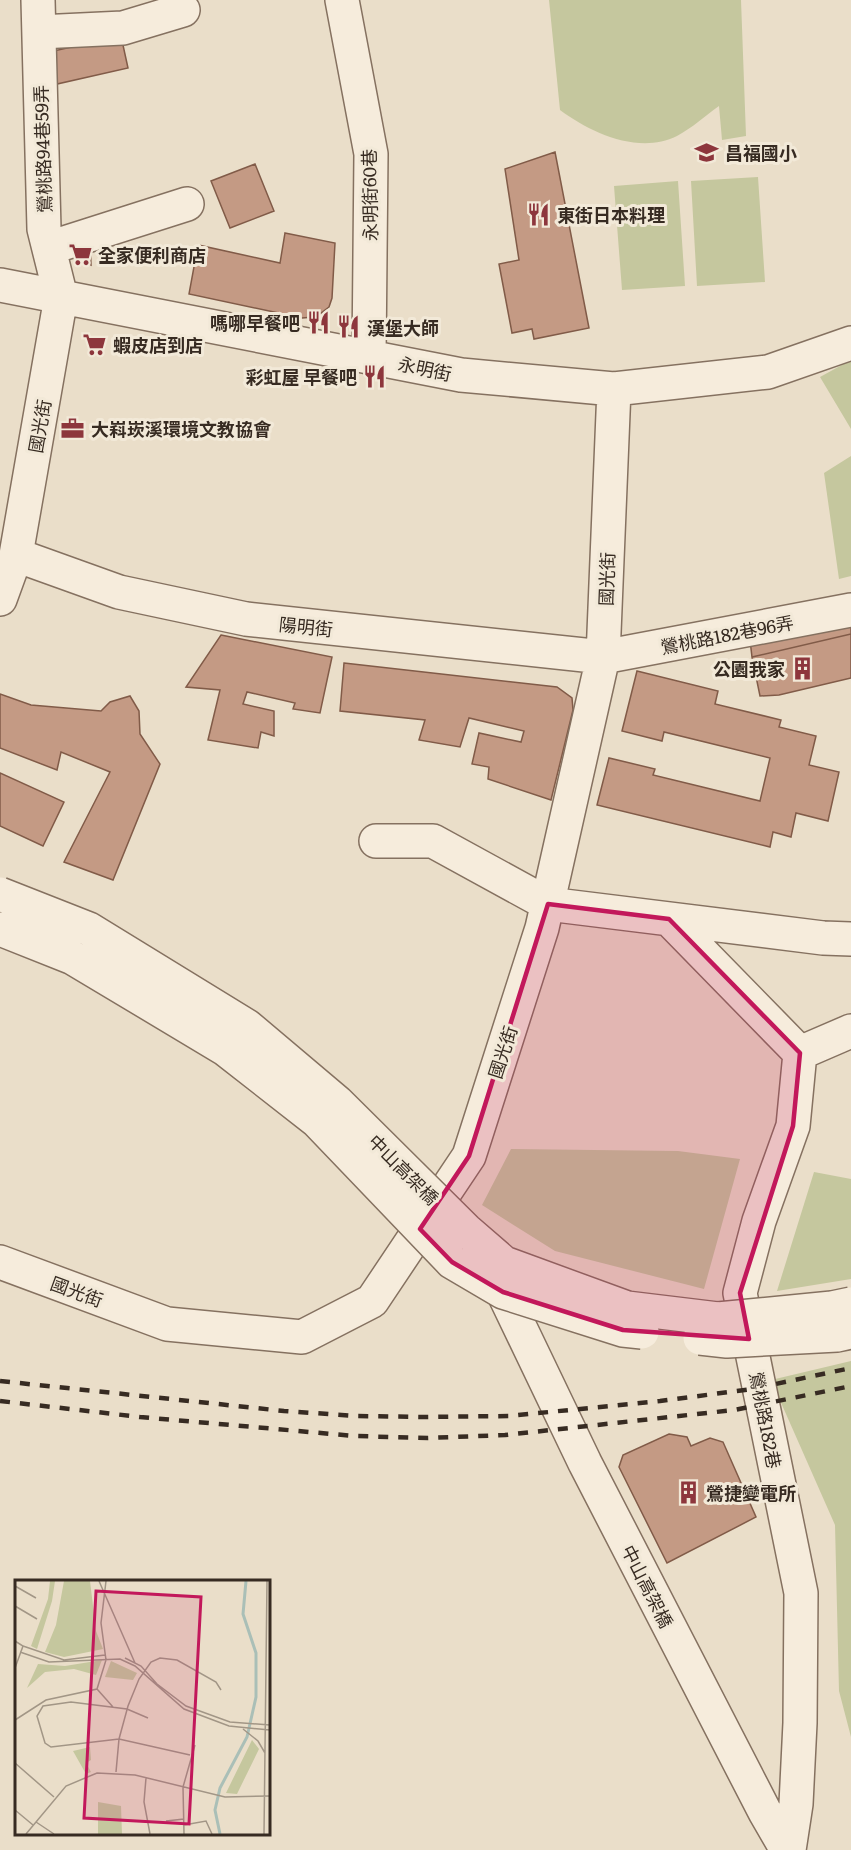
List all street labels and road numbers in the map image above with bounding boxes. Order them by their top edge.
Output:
street label: 鶯桃路94巷59弄 [26,85,58,213]
street label: 永明街60巷 [355,149,383,241]
street label: 永明街 [396,349,454,387]
street label: 國光街 [21,397,57,455]
street label: 國光街 [592,552,620,606]
street label: 鶯桃路182巷96弄 [658,608,796,660]
street label: 陽明街 [278,610,334,642]
street label: 國光街 [481,1022,523,1082]
street label: 中山高架橋 [363,1128,445,1210]
street label: 國光街 [47,1269,107,1313]
street label: 鶯桃路182巷 [743,1369,789,1471]
street label: 中山高架橋 [616,1540,680,1632]

